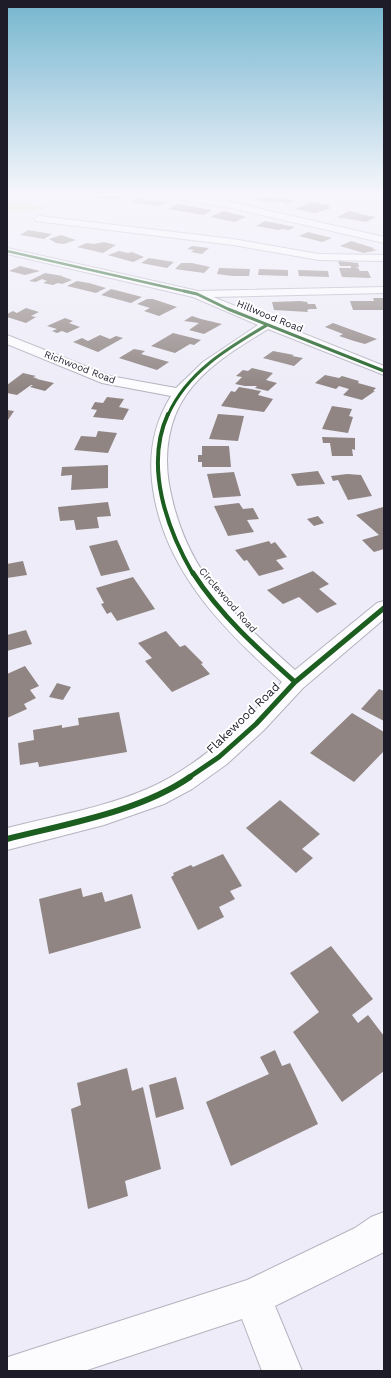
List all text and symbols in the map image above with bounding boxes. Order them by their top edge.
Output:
street label: Hillwood Road [235,298,305,334]
street label: Richwood Road [43,348,117,386]
street label: Circlewood Road [197,565,259,635]
street label: Flakewood Road [203,680,283,756]

